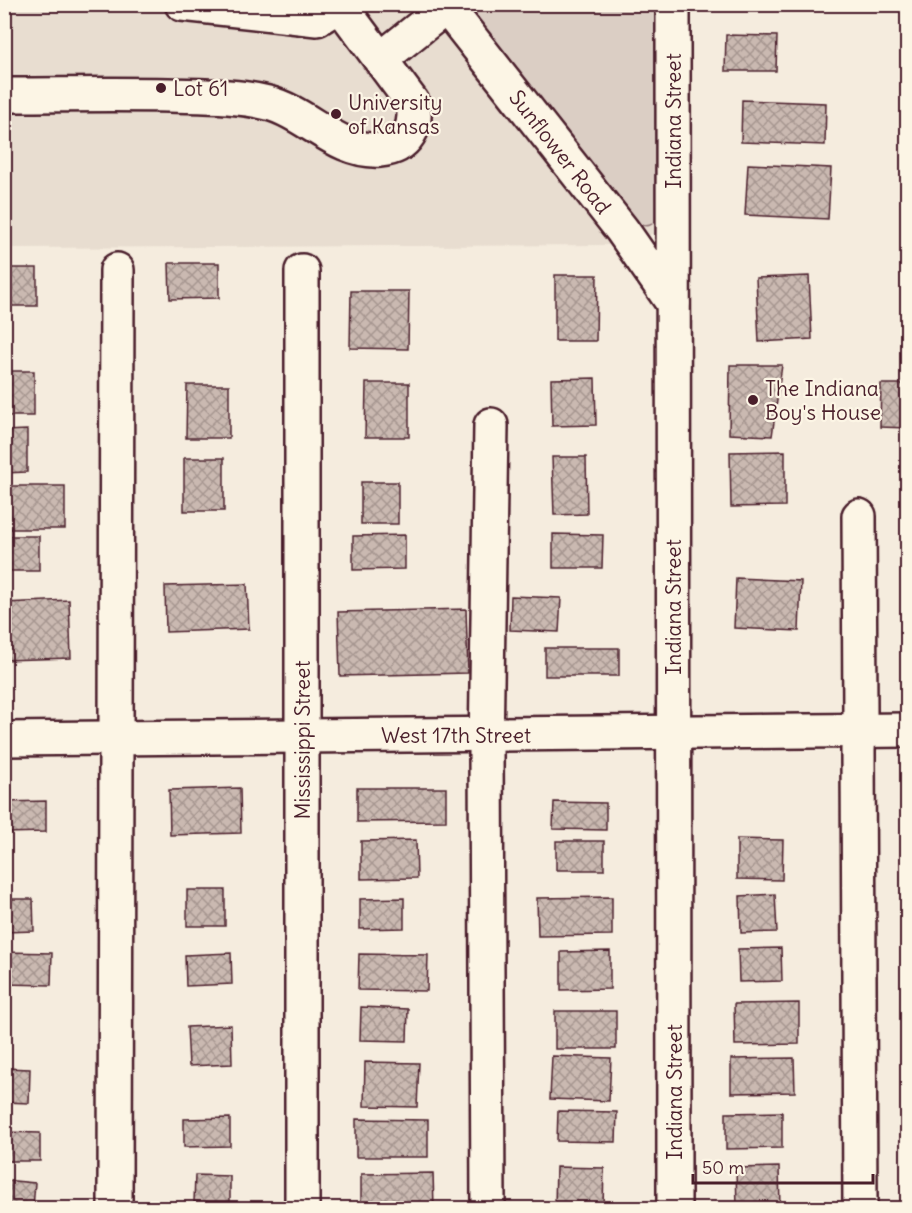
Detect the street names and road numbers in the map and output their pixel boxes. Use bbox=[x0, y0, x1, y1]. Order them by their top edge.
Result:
street label: Indiana Street bbox=[660, 53, 687, 189]
street label: Sunflower Road bbox=[503, 85, 617, 219]
street label: Indiana Street bbox=[660, 539, 687, 675]
street label: Mississippi Street bbox=[289, 661, 316, 819]
street label: West 17th Street bbox=[381, 722, 531, 749]
street label: Indiana Street bbox=[661, 1024, 688, 1160]

